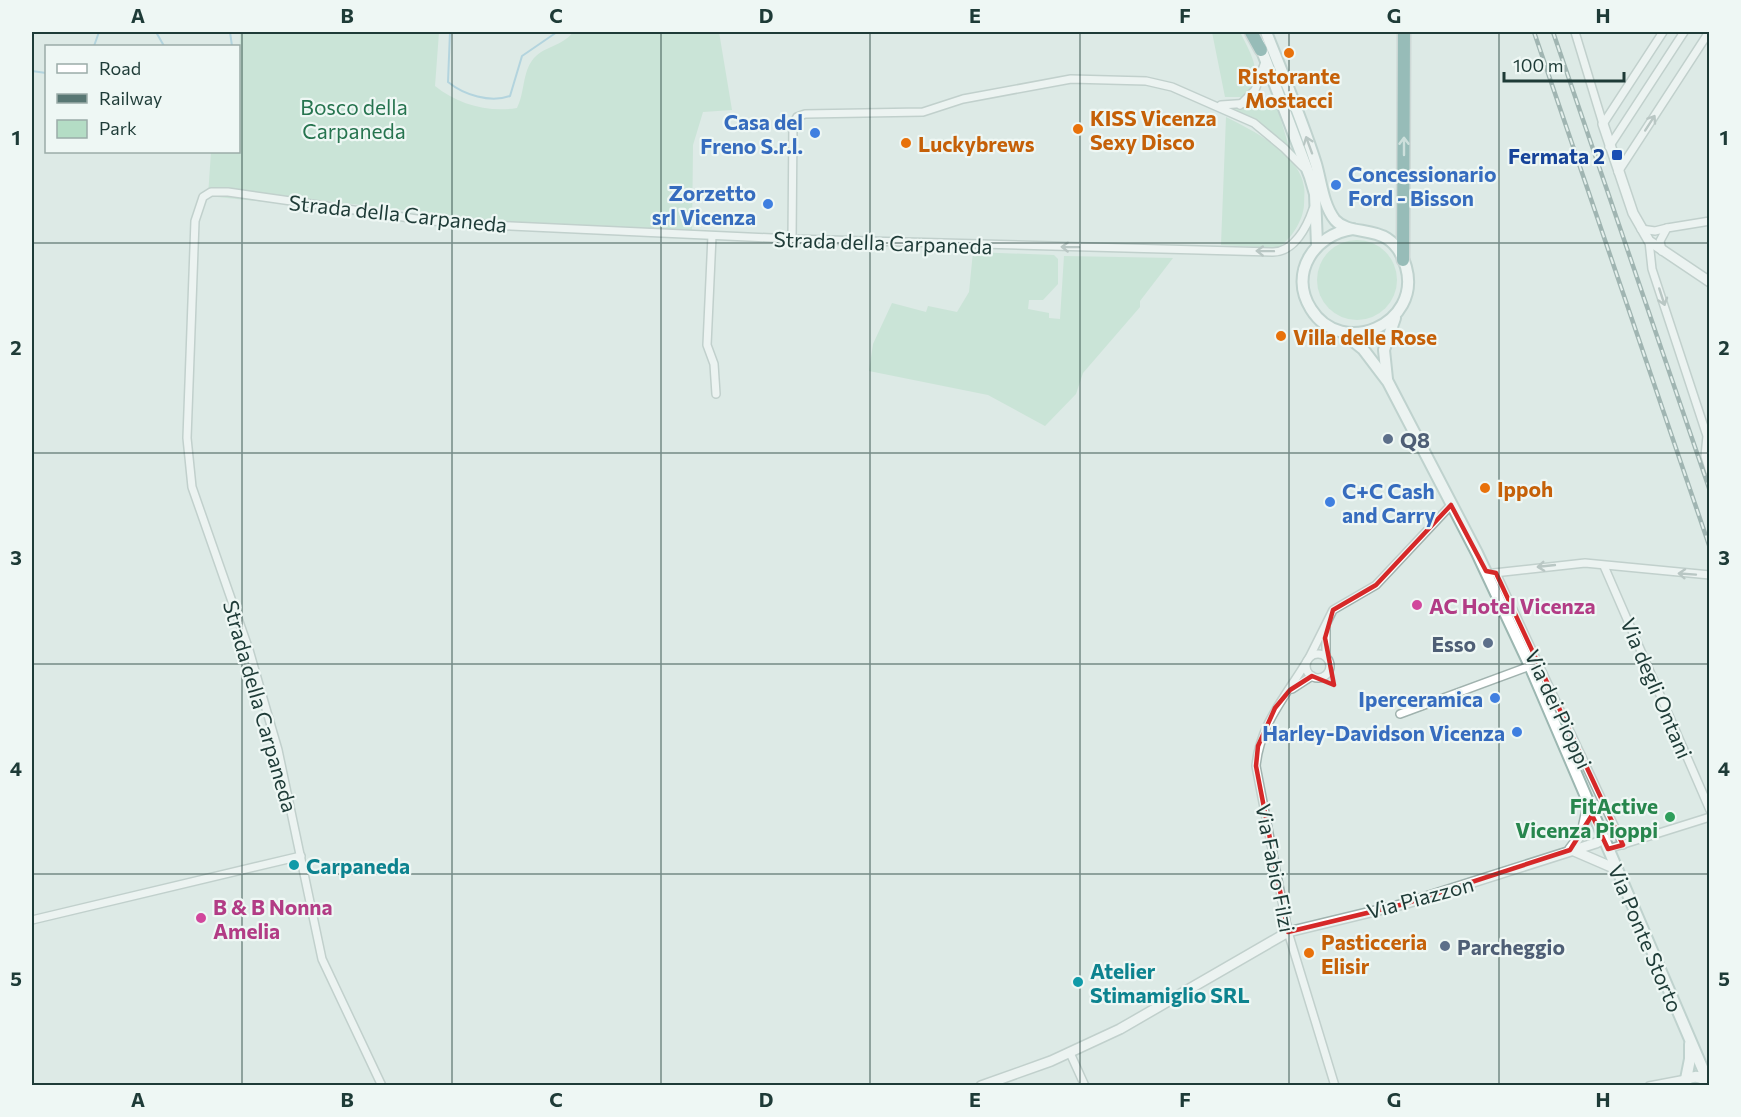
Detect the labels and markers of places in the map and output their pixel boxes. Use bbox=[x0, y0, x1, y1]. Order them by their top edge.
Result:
marker: Ristorante Mostacci bbox=[1282, 46, 1296, 60]
place label: Ristorante Mostacci bbox=[1238, 63, 1340, 112]
place label: KISS Vicenza Sexy Disco bbox=[1090, 105, 1217, 154]
place label: Casa del Freno S.r.l. bbox=[700, 109, 803, 158]
marker: KISS Vicenza Sexy Disco bbox=[1071, 122, 1085, 136]
marker: Casa del Freno S.r.l. bbox=[808, 126, 822, 140]
place label: Luckybrews bbox=[918, 131, 1035, 156]
marker: Luckybrews bbox=[899, 136, 913, 150]
place label: Fermata 2 bbox=[1508, 143, 1605, 168]
marker: Fermata 2 bbox=[1610, 148, 1624, 162]
place label: Concessionario Ford - Bisson bbox=[1348, 161, 1496, 210]
marker: Concessionario Ford - Bisson bbox=[1329, 178, 1343, 192]
place label: Zorzetto srl Vicenza bbox=[652, 180, 756, 229]
marker: Zorzetto srl Vicenza bbox=[761, 197, 775, 211]
place label: Villa delle Rose bbox=[1293, 324, 1437, 349]
marker: Villa delle Rose bbox=[1274, 329, 1288, 343]
place label: Q8 bbox=[1400, 427, 1430, 452]
marker: Q8 bbox=[1381, 432, 1395, 446]
place label: Ippoh bbox=[1497, 476, 1553, 501]
place label: C+C Cash and Carry bbox=[1342, 478, 1436, 527]
marker: Ippoh bbox=[1478, 481, 1492, 495]
marker: C+C Cash and Carry bbox=[1323, 495, 1337, 509]
place label: AC Hotel Vicenza bbox=[1429, 593, 1596, 618]
marker: AC Hotel Vicenza bbox=[1410, 598, 1424, 612]
place label: Esso bbox=[1432, 631, 1476, 656]
marker: Esso bbox=[1481, 636, 1495, 650]
place label: Iperceramica bbox=[1358, 686, 1483, 711]
marker: Iperceramica bbox=[1488, 691, 1502, 705]
place label: Harley-Davidson Vicenza bbox=[1262, 720, 1505, 745]
marker: Harley-Davidson Vicenza bbox=[1510, 725, 1524, 739]
place label: FitActive Vicenza Pioppi bbox=[1515, 793, 1658, 842]
marker: FitActive Vicenza Pioppi bbox=[1663, 810, 1677, 824]
place label: Carpaneda bbox=[306, 853, 410, 878]
marker: Carpaneda bbox=[287, 858, 301, 872]
place label: B & B Nonna Amelia bbox=[213, 894, 333, 943]
marker: B & B Nonna Amelia bbox=[194, 911, 208, 925]
place label: Pasticceria Elisir bbox=[1321, 929, 1427, 978]
place label: Parcheggio bbox=[1457, 934, 1565, 959]
marker: Parcheggio bbox=[1438, 939, 1452, 953]
marker: Pasticceria Elisir bbox=[1302, 946, 1316, 960]
place label: Atelier Stimamiglio SRL bbox=[1090, 958, 1250, 1007]
marker: Atelier Stimamiglio SRL bbox=[1071, 975, 1085, 989]

